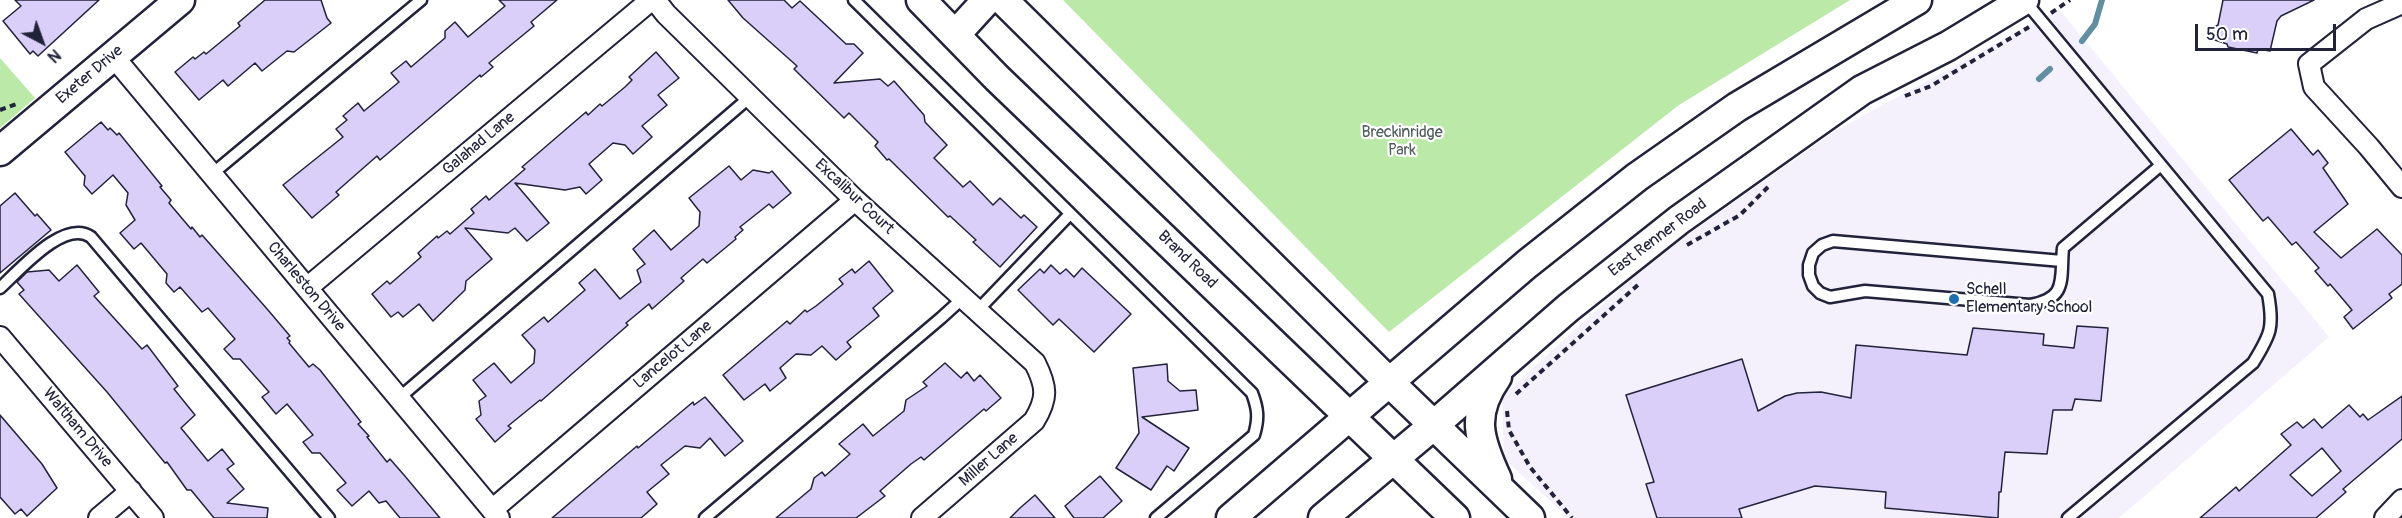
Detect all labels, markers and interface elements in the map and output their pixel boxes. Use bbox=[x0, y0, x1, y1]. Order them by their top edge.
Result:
north arrow bbox=[12, 12, 72, 72]
scale bar bbox=[2198, 12, 2339, 50]
text: 50 m bbox=[2206, 23, 2248, 46]
street label: Exeter Drive bbox=[53, 42, 127, 108]
text: N bbox=[43, 44, 64, 67]
street label: Galahad Lane bbox=[439, 108, 519, 180]
park label: Breckinridge Park bbox=[1361, 123, 1443, 161]
street label: Excalibur Court bbox=[810, 155, 898, 239]
street label: East Renner Road bbox=[1605, 195, 1711, 281]
street label: Brand Road bbox=[1153, 227, 1221, 293]
street label: Charleston Drive bbox=[263, 238, 349, 336]
place label: Schell Elementary School bbox=[1966, 280, 2092, 318]
marker: Schell Elementary School bbox=[1947, 292, 1961, 306]
street label: Lancelot Lane bbox=[630, 317, 716, 393]
street label: Waltham Drive bbox=[38, 384, 116, 472]
street label: Miller Lane bbox=[956, 429, 1022, 491]

